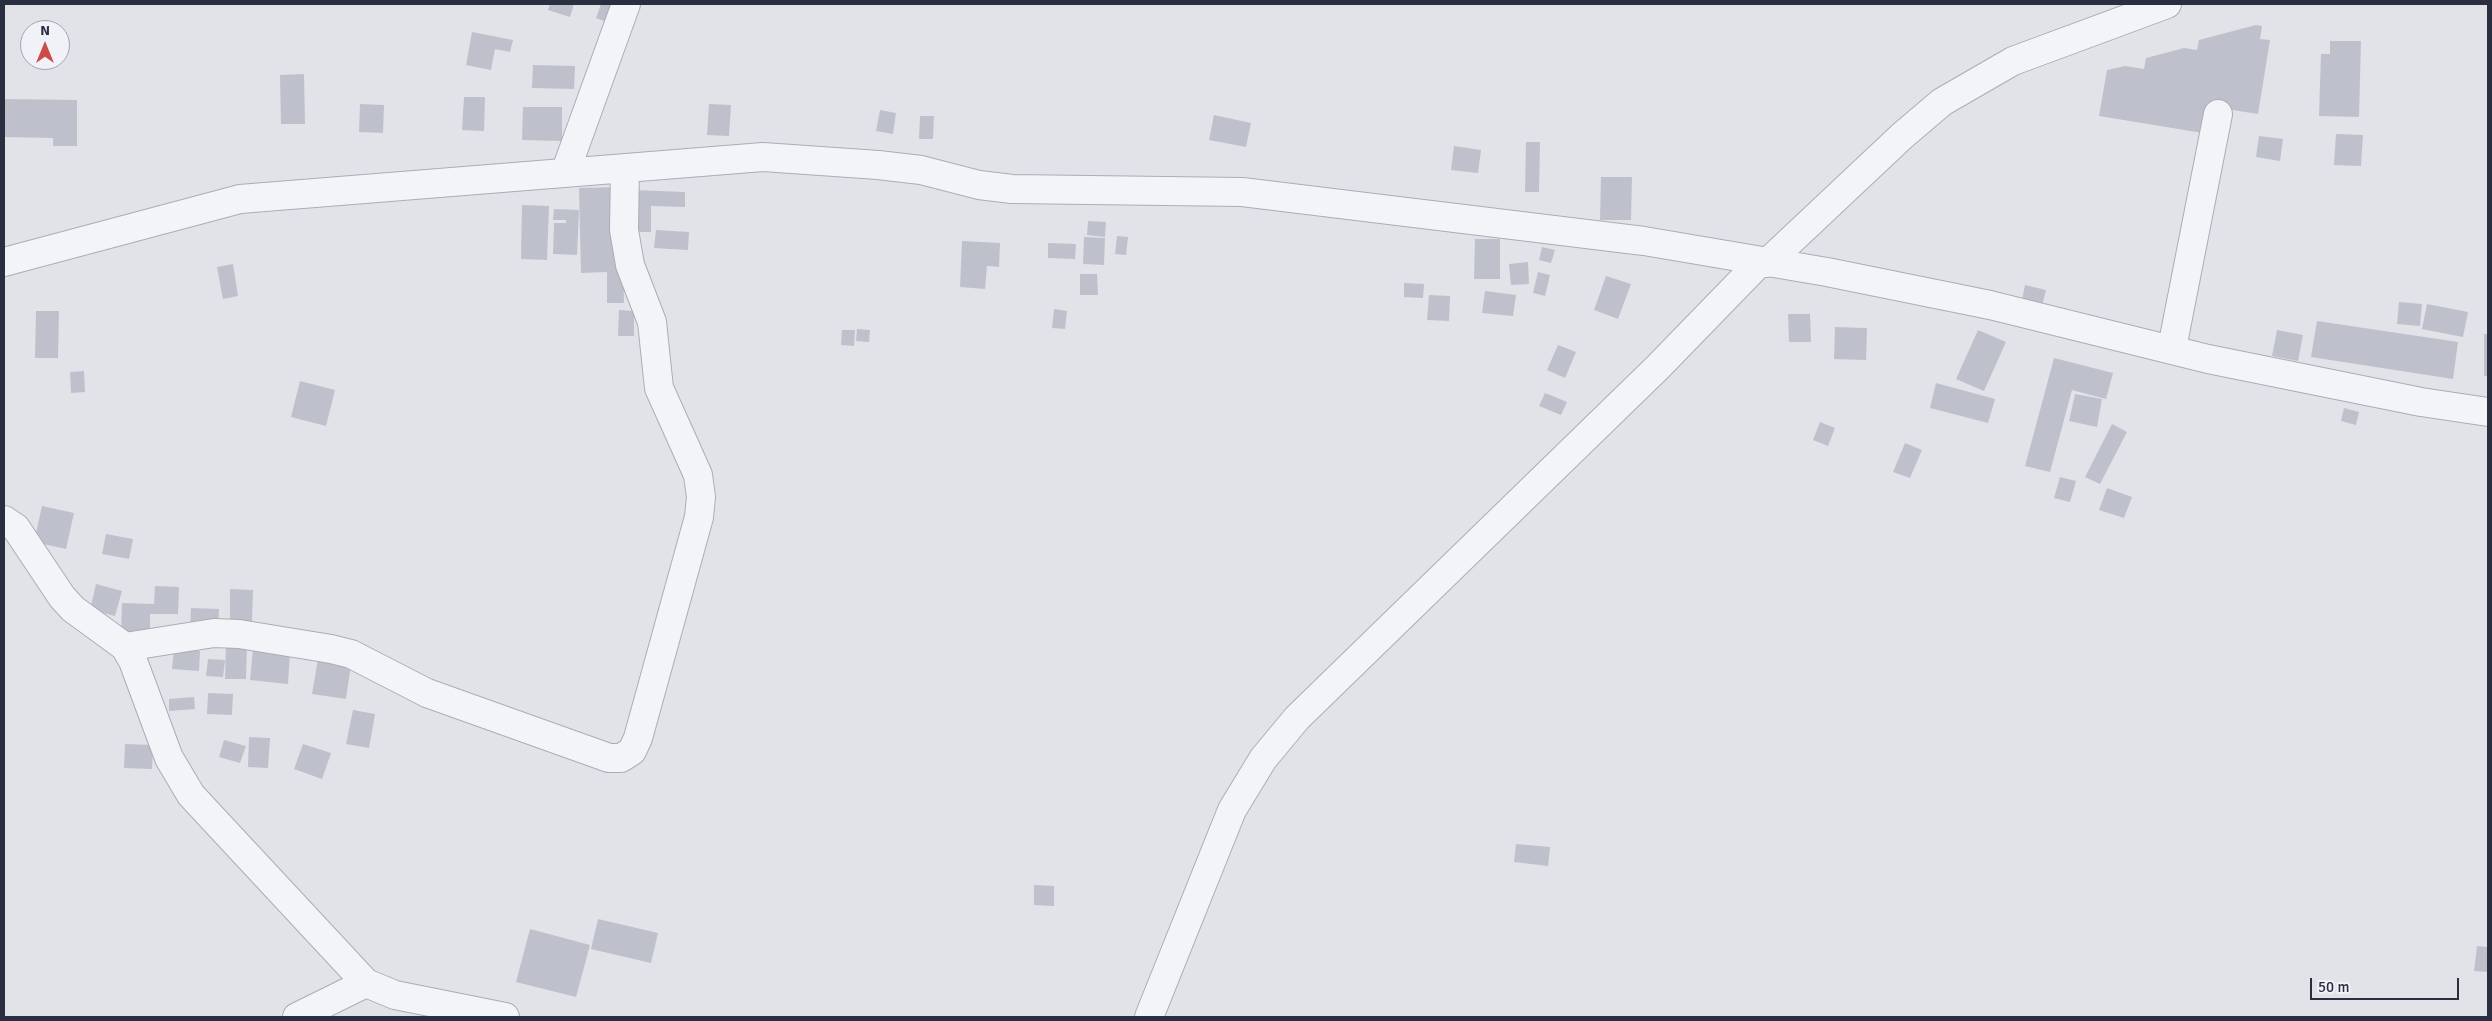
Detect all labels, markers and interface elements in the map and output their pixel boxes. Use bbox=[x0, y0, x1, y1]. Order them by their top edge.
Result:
north arrow bbox=[20, 20, 70, 70]
text: N bbox=[40, 22, 50, 39]
scale bar bbox=[2312, 968, 2461, 1000]
text: 50 m bbox=[2318, 978, 2349, 996]

